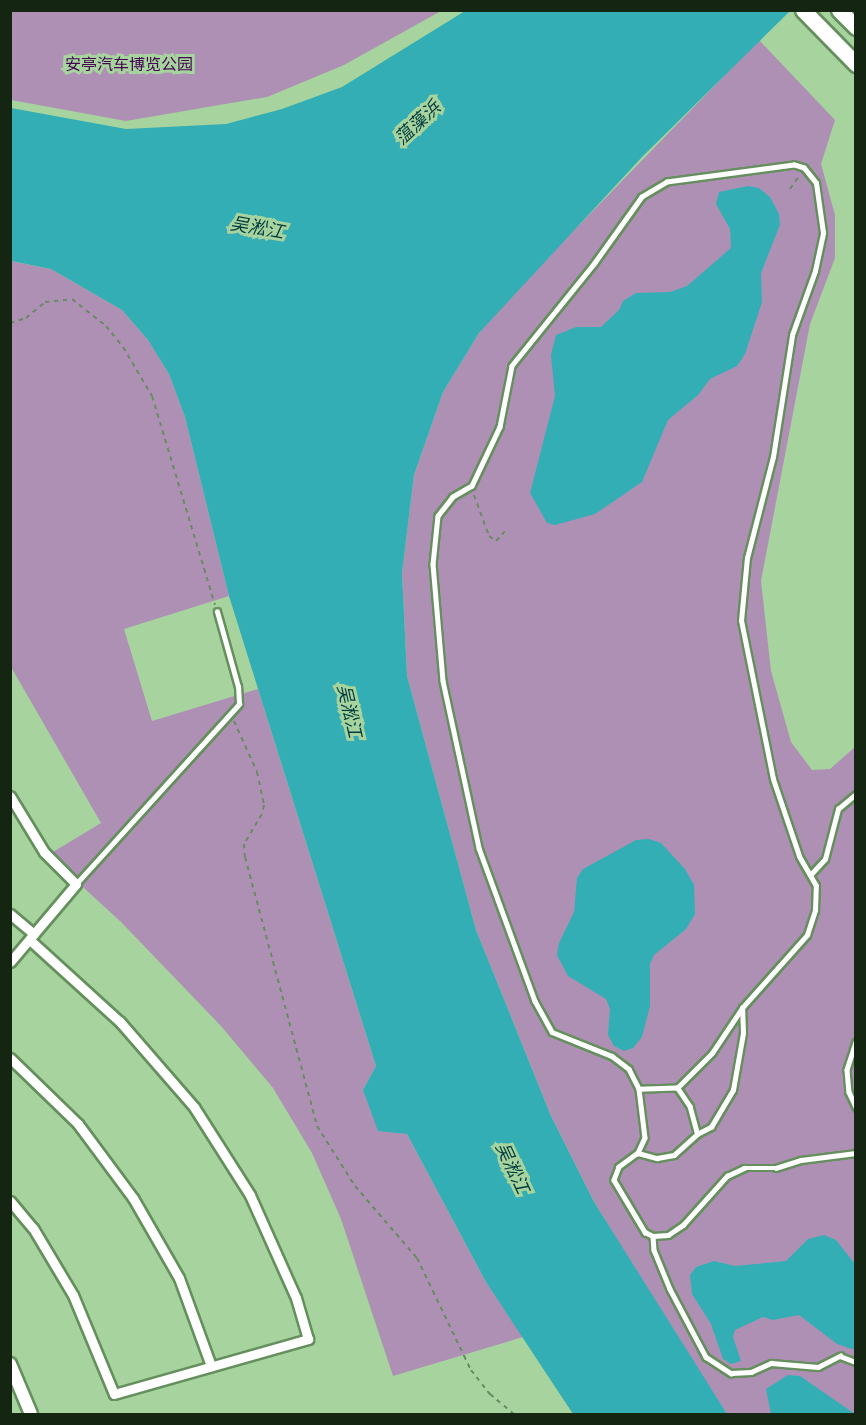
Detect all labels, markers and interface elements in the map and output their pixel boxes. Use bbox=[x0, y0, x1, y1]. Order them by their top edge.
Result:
park label: 安亭汽车博览公园 bbox=[65, 55, 193, 75]
water label: 蕰藻浜 bbox=[391, 97, 445, 149]
water label: 吴淞江 bbox=[229, 213, 285, 243]
water label: 吴淞江 bbox=[332, 682, 366, 740]
water label: 吴淞江 bbox=[491, 1139, 533, 1197]

